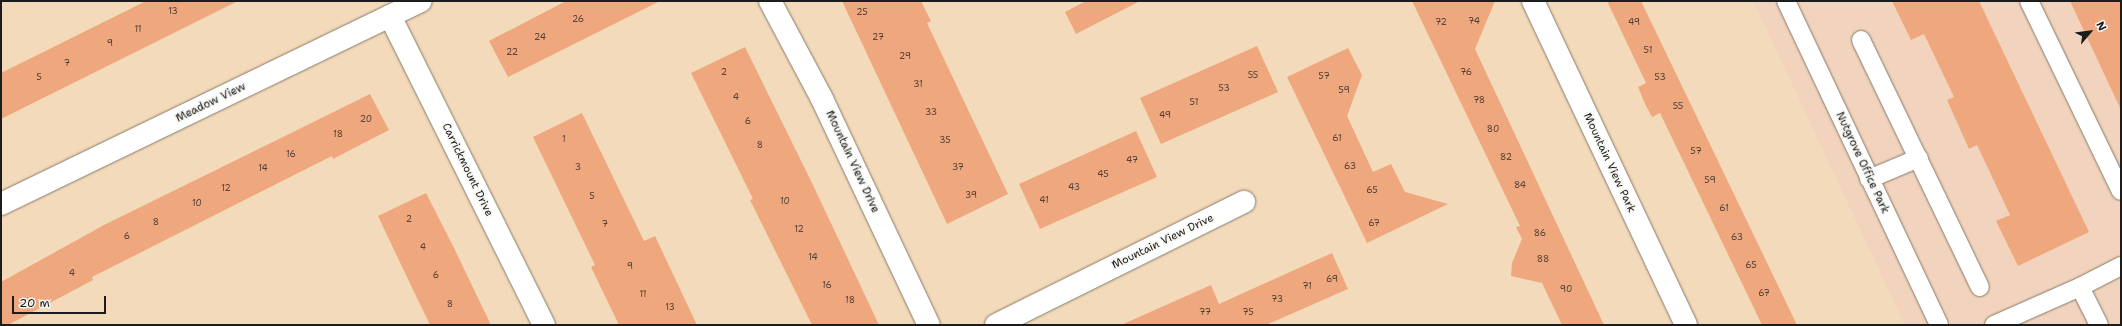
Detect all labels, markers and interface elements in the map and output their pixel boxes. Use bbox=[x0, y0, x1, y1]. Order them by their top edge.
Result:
house number: 13 bbox=[168, 6, 178, 16]
house number: 25 bbox=[856, 7, 868, 17]
north arrow bbox=[2070, 12, 2110, 52]
house number: 26 bbox=[572, 14, 584, 24]
house number: 74 bbox=[1468, 16, 1480, 26]
house number: 72 bbox=[1435, 17, 1447, 27]
house number: 49 bbox=[1628, 17, 1640, 27]
text: N bbox=[2092, 19, 2110, 34]
house number: 11 bbox=[134, 24, 142, 34]
house number: 24 bbox=[534, 32, 546, 42]
house number: 27 bbox=[872, 32, 884, 42]
house number: 9 bbox=[107, 38, 113, 48]
house number: 51 bbox=[1644, 45, 1652, 55]
house number: 22 bbox=[506, 47, 518, 57]
house number: 29 bbox=[899, 51, 911, 61]
house number: 7 bbox=[64, 58, 70, 68]
house number: 2 bbox=[721, 67, 727, 77]
house number: 76 bbox=[1460, 67, 1472, 77]
house number: 55 bbox=[1248, 70, 1258, 80]
house number: 57 bbox=[1318, 71, 1330, 81]
house number: 5 bbox=[36, 72, 42, 82]
house number: 53 bbox=[1654, 72, 1666, 82]
house number: 31 bbox=[913, 79, 923, 89]
street label: Meadow View bbox=[174, 80, 248, 126]
house number: 53 bbox=[1218, 83, 1230, 93]
house number: 59 bbox=[1338, 85, 1350, 95]
house number: 4 bbox=[733, 92, 739, 102]
house number: 78 bbox=[1473, 95, 1485, 105]
house number: 51 bbox=[1190, 97, 1198, 107]
house number: 55 bbox=[1673, 101, 1683, 111]
house number: 33 bbox=[925, 107, 937, 117]
street label: Mountain View Drive bbox=[822, 109, 882, 215]
house number: 49 bbox=[1159, 110, 1171, 120]
street label: Nutgrove Office Park bbox=[1833, 110, 1891, 216]
street label: Mountain View Park bbox=[1580, 111, 1638, 215]
house number: 20 bbox=[360, 114, 372, 124]
house number: 6 bbox=[745, 116, 751, 126]
street label: Carrickmount Drive bbox=[439, 121, 495, 219]
house number: 80 bbox=[1487, 124, 1499, 134]
house number: 18 bbox=[333, 129, 343, 139]
house number: 61 bbox=[1332, 133, 1342, 143]
house number: 1 bbox=[562, 134, 566, 144]
house number: 35 bbox=[939, 135, 951, 145]
house number: 8 bbox=[757, 140, 763, 150]
house number: 57 bbox=[1690, 146, 1702, 156]
house number: 16 bbox=[286, 149, 296, 159]
house number: 82 bbox=[1500, 152, 1512, 162]
house number: 47 bbox=[1126, 155, 1138, 165]
house number: 63 bbox=[1344, 161, 1356, 171]
house number: 3 bbox=[575, 162, 581, 172]
house number: 37 bbox=[952, 162, 964, 172]
house number: 14 bbox=[258, 163, 268, 173]
house number: 45 bbox=[1097, 169, 1109, 179]
house number: 59 bbox=[1704, 175, 1716, 185]
house number: 84 bbox=[1514, 180, 1526, 190]
house number: 43 bbox=[1068, 182, 1080, 192]
house number: 12 bbox=[221, 183, 231, 193]
house number: 65 bbox=[1366, 185, 1378, 195]
house number: 39 bbox=[965, 190, 977, 200]
house number: 5 bbox=[589, 191, 595, 201]
house number: 41 bbox=[1039, 195, 1049, 205]
house number: 10 bbox=[780, 196, 790, 206]
house number: 10 bbox=[192, 198, 202, 208]
house number: 61 bbox=[1719, 203, 1729, 213]
street label: Mountain View Drive bbox=[1110, 212, 1216, 272]
house number: 2 bbox=[406, 214, 412, 224]
house number: 8 bbox=[153, 217, 159, 227]
house number: 67 bbox=[1368, 218, 1380, 228]
house number: 7 bbox=[602, 219, 608, 229]
house number: 12 bbox=[794, 224, 804, 234]
house number: 86 bbox=[1534, 228, 1546, 238]
house number: 6 bbox=[124, 231, 130, 241]
house number: 63 bbox=[1731, 232, 1743, 242]
house number: 4 bbox=[420, 242, 426, 252]
house number: 14 bbox=[808, 252, 818, 262]
house number: 88 bbox=[1537, 254, 1549, 264]
house number: 65 bbox=[1745, 260, 1757, 270]
house number: 9 bbox=[627, 261, 633, 271]
house number: 4 bbox=[69, 268, 75, 278]
house number: 6 bbox=[433, 270, 439, 280]
house number: 69 bbox=[1326, 274, 1338, 284]
house number: 16 bbox=[822, 280, 832, 290]
house number: 71 bbox=[1302, 281, 1312, 291]
house number: 90 bbox=[1560, 284, 1572, 294]
scale bar bbox=[14, 288, 108, 314]
house number: 67 bbox=[1758, 288, 1770, 298]
house number: 11 bbox=[639, 289, 647, 299]
house number: 73 bbox=[1271, 294, 1283, 304]
text: 20 m bbox=[19, 295, 50, 311]
house number: 18 bbox=[845, 295, 855, 305]
house number: 8 bbox=[447, 299, 453, 309]
house number: 13 bbox=[665, 302, 675, 312]
house number: 77 bbox=[1199, 307, 1211, 317]
house number: 75 bbox=[1242, 307, 1254, 317]

